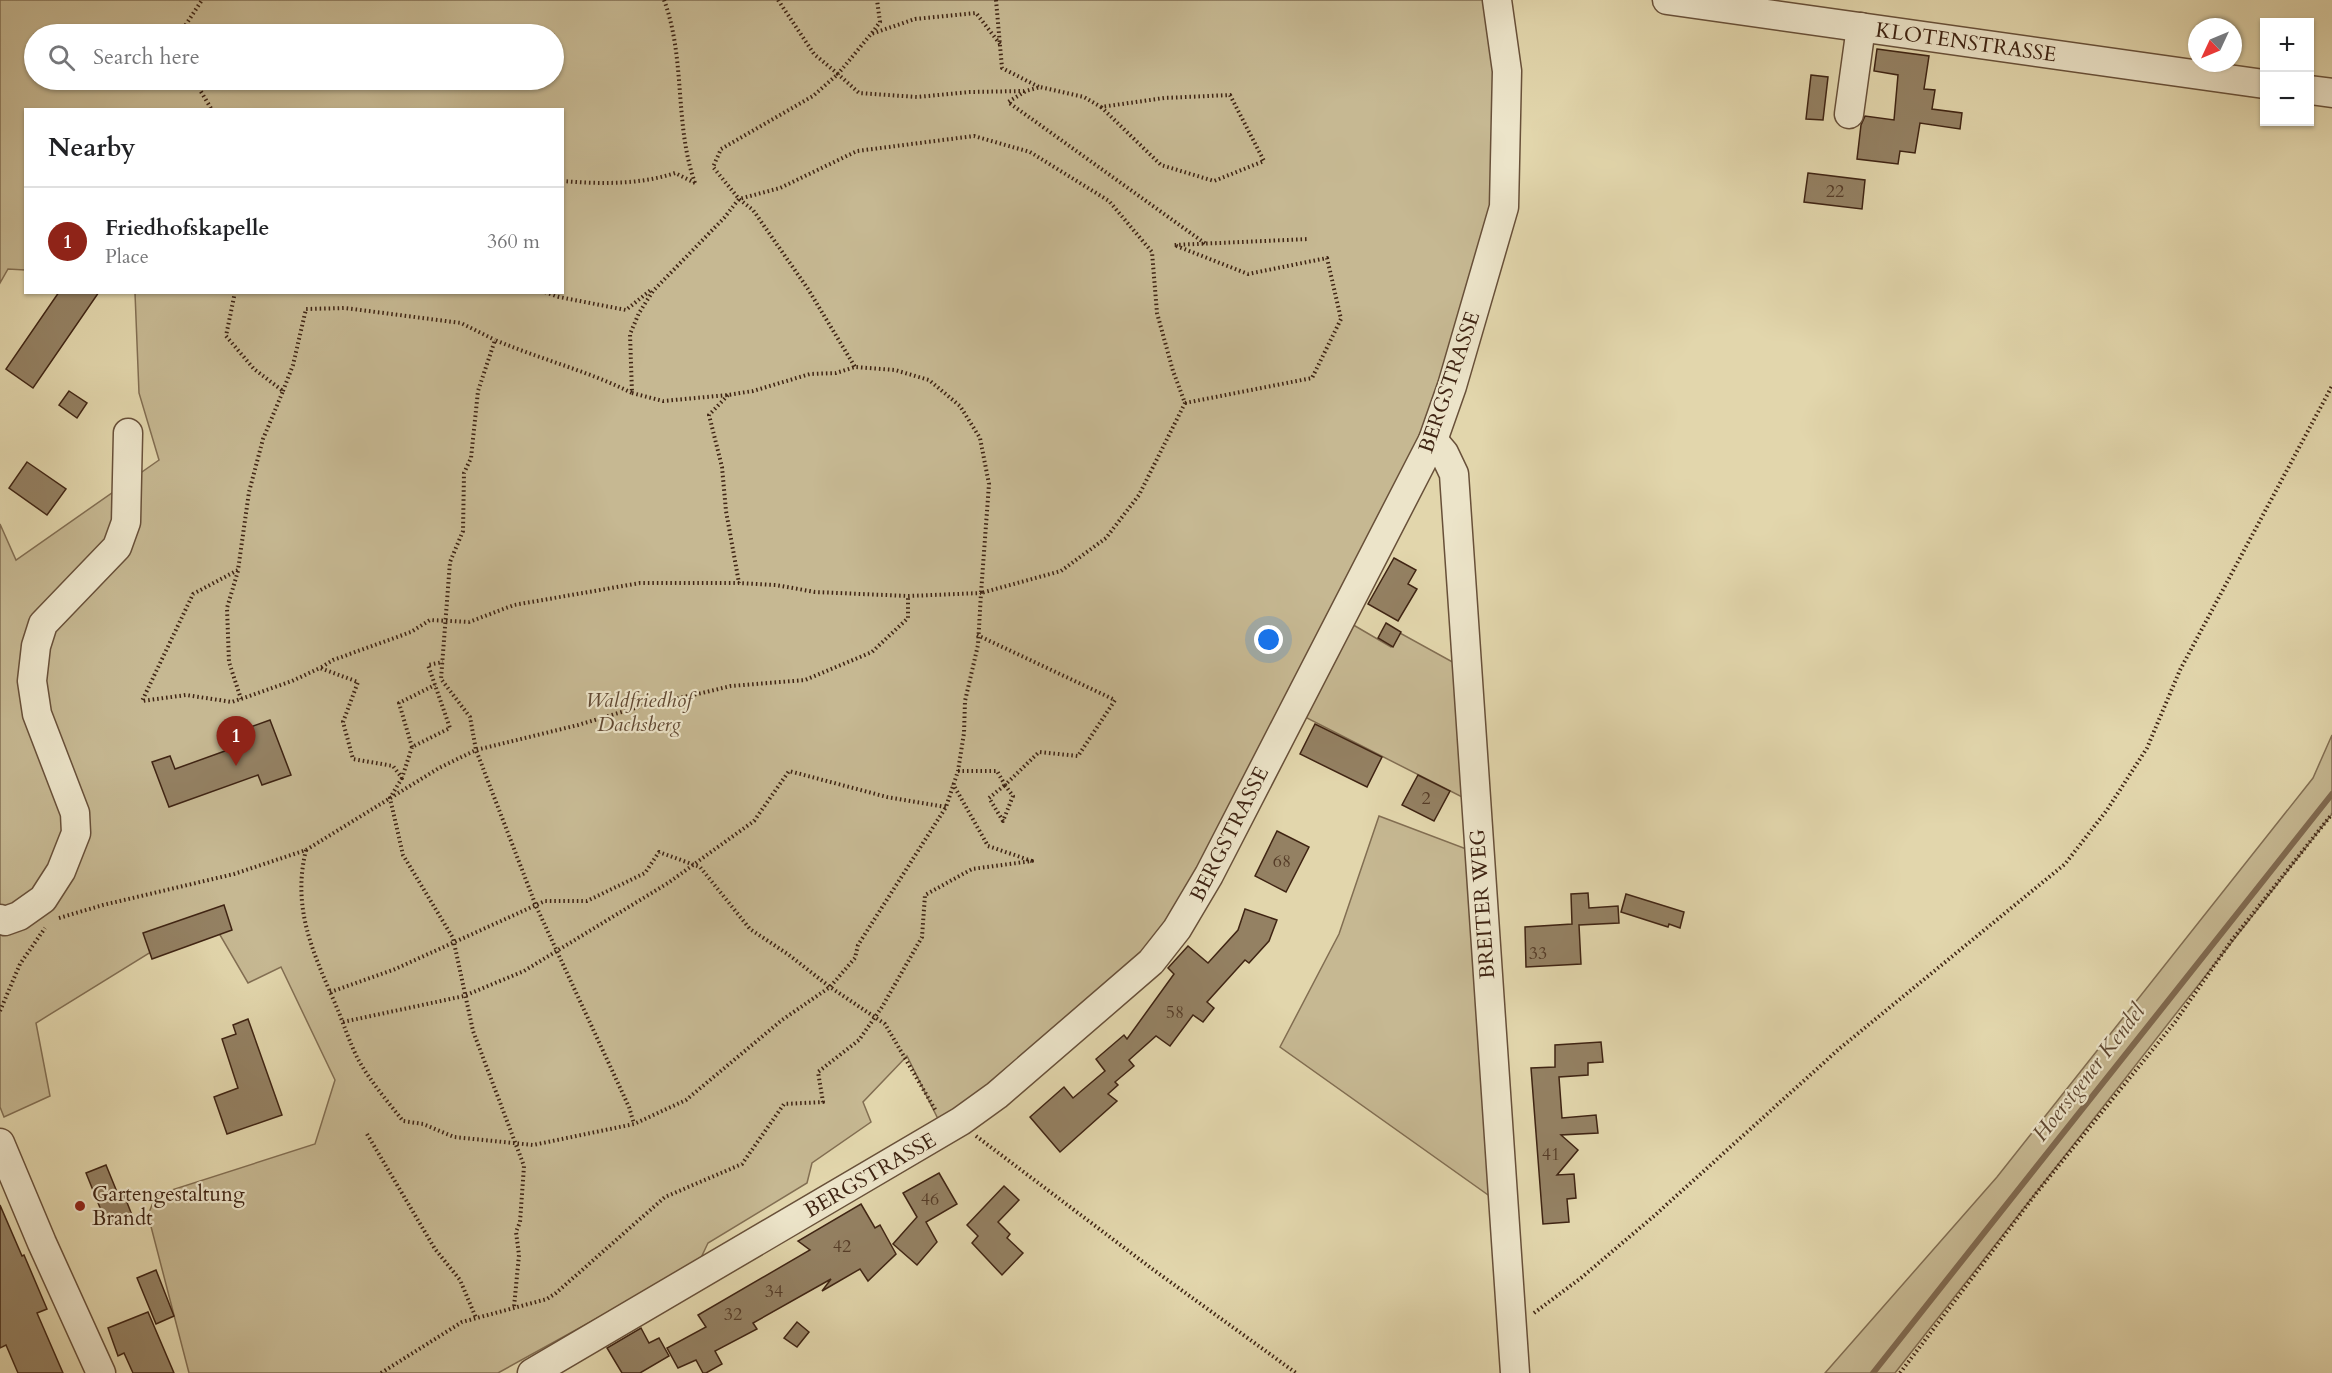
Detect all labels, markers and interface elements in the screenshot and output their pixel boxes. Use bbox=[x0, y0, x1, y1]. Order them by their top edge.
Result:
street label: KLOTENSTRASSE bbox=[1874, 15, 2058, 70]
north arrow bbox=[2188, 18, 2242, 72]
map controls bbox=[2260, 18, 2314, 126]
button: + bbox=[2260, 18, 2314, 72]
search box bbox=[24, 24, 564, 90]
icon: search bbox=[45, 41, 78, 74]
text: Search here bbox=[93, 42, 200, 72]
button: − bbox=[2260, 72, 2314, 126]
text: Nearby bbox=[48, 130, 136, 165]
house number: 22 bbox=[1826, 179, 1844, 204]
text: Friedhofskapelle bbox=[105, 213, 269, 243]
text: 1 bbox=[62, 228, 73, 255]
text: 360 m bbox=[487, 228, 540, 255]
text: Place bbox=[105, 243, 149, 270]
street label: BERGSTRASSE bbox=[1412, 308, 1487, 457]
your location bbox=[1254, 625, 1283, 654]
park label: Waldfriedhof Dachsberg bbox=[585, 686, 697, 739]
pin: 1 bbox=[216, 716, 256, 766]
street label: BERGSTRASSE bbox=[1183, 762, 1276, 907]
house number: 2 bbox=[1421, 786, 1431, 811]
street label: BREITER WEG bbox=[1463, 828, 1502, 980]
house number: 68 bbox=[1273, 849, 1291, 874]
house number: 33 bbox=[1529, 941, 1547, 966]
water label: Hoerstgener Kendel bbox=[2026, 997, 2153, 1148]
house number: 58 bbox=[1166, 1000, 1184, 1025]
street label: BERGSTRASSE bbox=[799, 1126, 942, 1225]
house number: 41 bbox=[1542, 1142, 1560, 1167]
place label: Gartengestaltung Brandt bbox=[92, 1180, 245, 1233]
house number: 46 bbox=[921, 1187, 939, 1212]
marker: Gartengestaltung Brandt bbox=[73, 1199, 87, 1213]
house number: 42 bbox=[833, 1234, 851, 1259]
house number: 34 bbox=[765, 1279, 783, 1304]
house number: 32 bbox=[724, 1302, 742, 1327]

